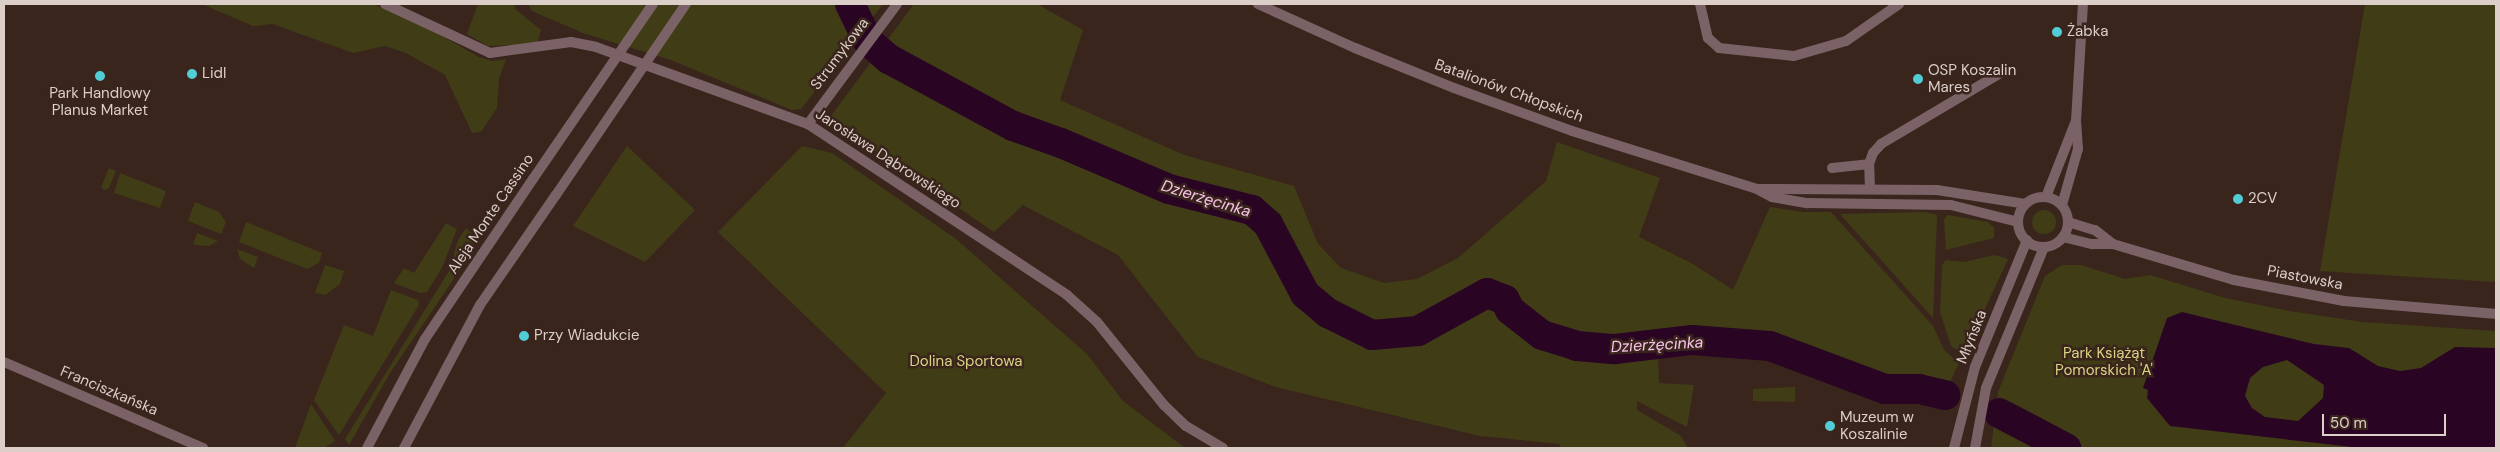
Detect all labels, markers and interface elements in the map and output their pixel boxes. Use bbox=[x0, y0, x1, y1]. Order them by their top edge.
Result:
street label: Strumykowa bbox=[807, 15, 873, 93]
place label: Żabka bbox=[2067, 23, 2108, 41]
marker: Żabka bbox=[2051, 26, 2063, 38]
street label: Batalionów Chłopskich bbox=[1432, 56, 1586, 126]
place label: OSP Koszalin Mares bbox=[1928, 61, 2016, 96]
place label: Lidl bbox=[202, 65, 226, 83]
marker: Lidl bbox=[186, 68, 198, 80]
marker: Park Handlowy Planus Market bbox=[94, 70, 106, 82]
marker: OSP Koszalin Mares bbox=[1912, 73, 1924, 85]
place label: Park Handlowy Planus Market bbox=[49, 84, 151, 119]
street label: Jarosława Dąbrowskiego bbox=[812, 105, 964, 213]
street label: Aleja Monte Cassino bbox=[444, 151, 538, 277]
water label: Dzierżęcinka bbox=[1159, 176, 1253, 222]
place label: 2CV bbox=[2248, 190, 2277, 208]
marker: 2CV bbox=[2232, 193, 2244, 205]
street label: Piastowska bbox=[2266, 262, 2344, 294]
street label: Młyńska bbox=[1953, 307, 1991, 367]
place label: Przy Wiadukcie bbox=[534, 327, 639, 345]
marker: Przy Wiadukcie bbox=[518, 330, 530, 342]
water label: Dzierżęcinka bbox=[1610, 333, 1704, 357]
park label: Park Książąt Pomorskich 'A' bbox=[2055, 344, 2153, 379]
park label: Dolina Sportowa bbox=[909, 353, 1023, 371]
street label: Franciszkańska bbox=[57, 362, 161, 420]
scale bar bbox=[2325, 404, 2449, 436]
place label: Muzeum w Koszalinie bbox=[1840, 408, 1914, 443]
text: 50 m bbox=[2330, 413, 2367, 433]
marker: Muzeum w Koszalinie bbox=[1824, 420, 1836, 432]

